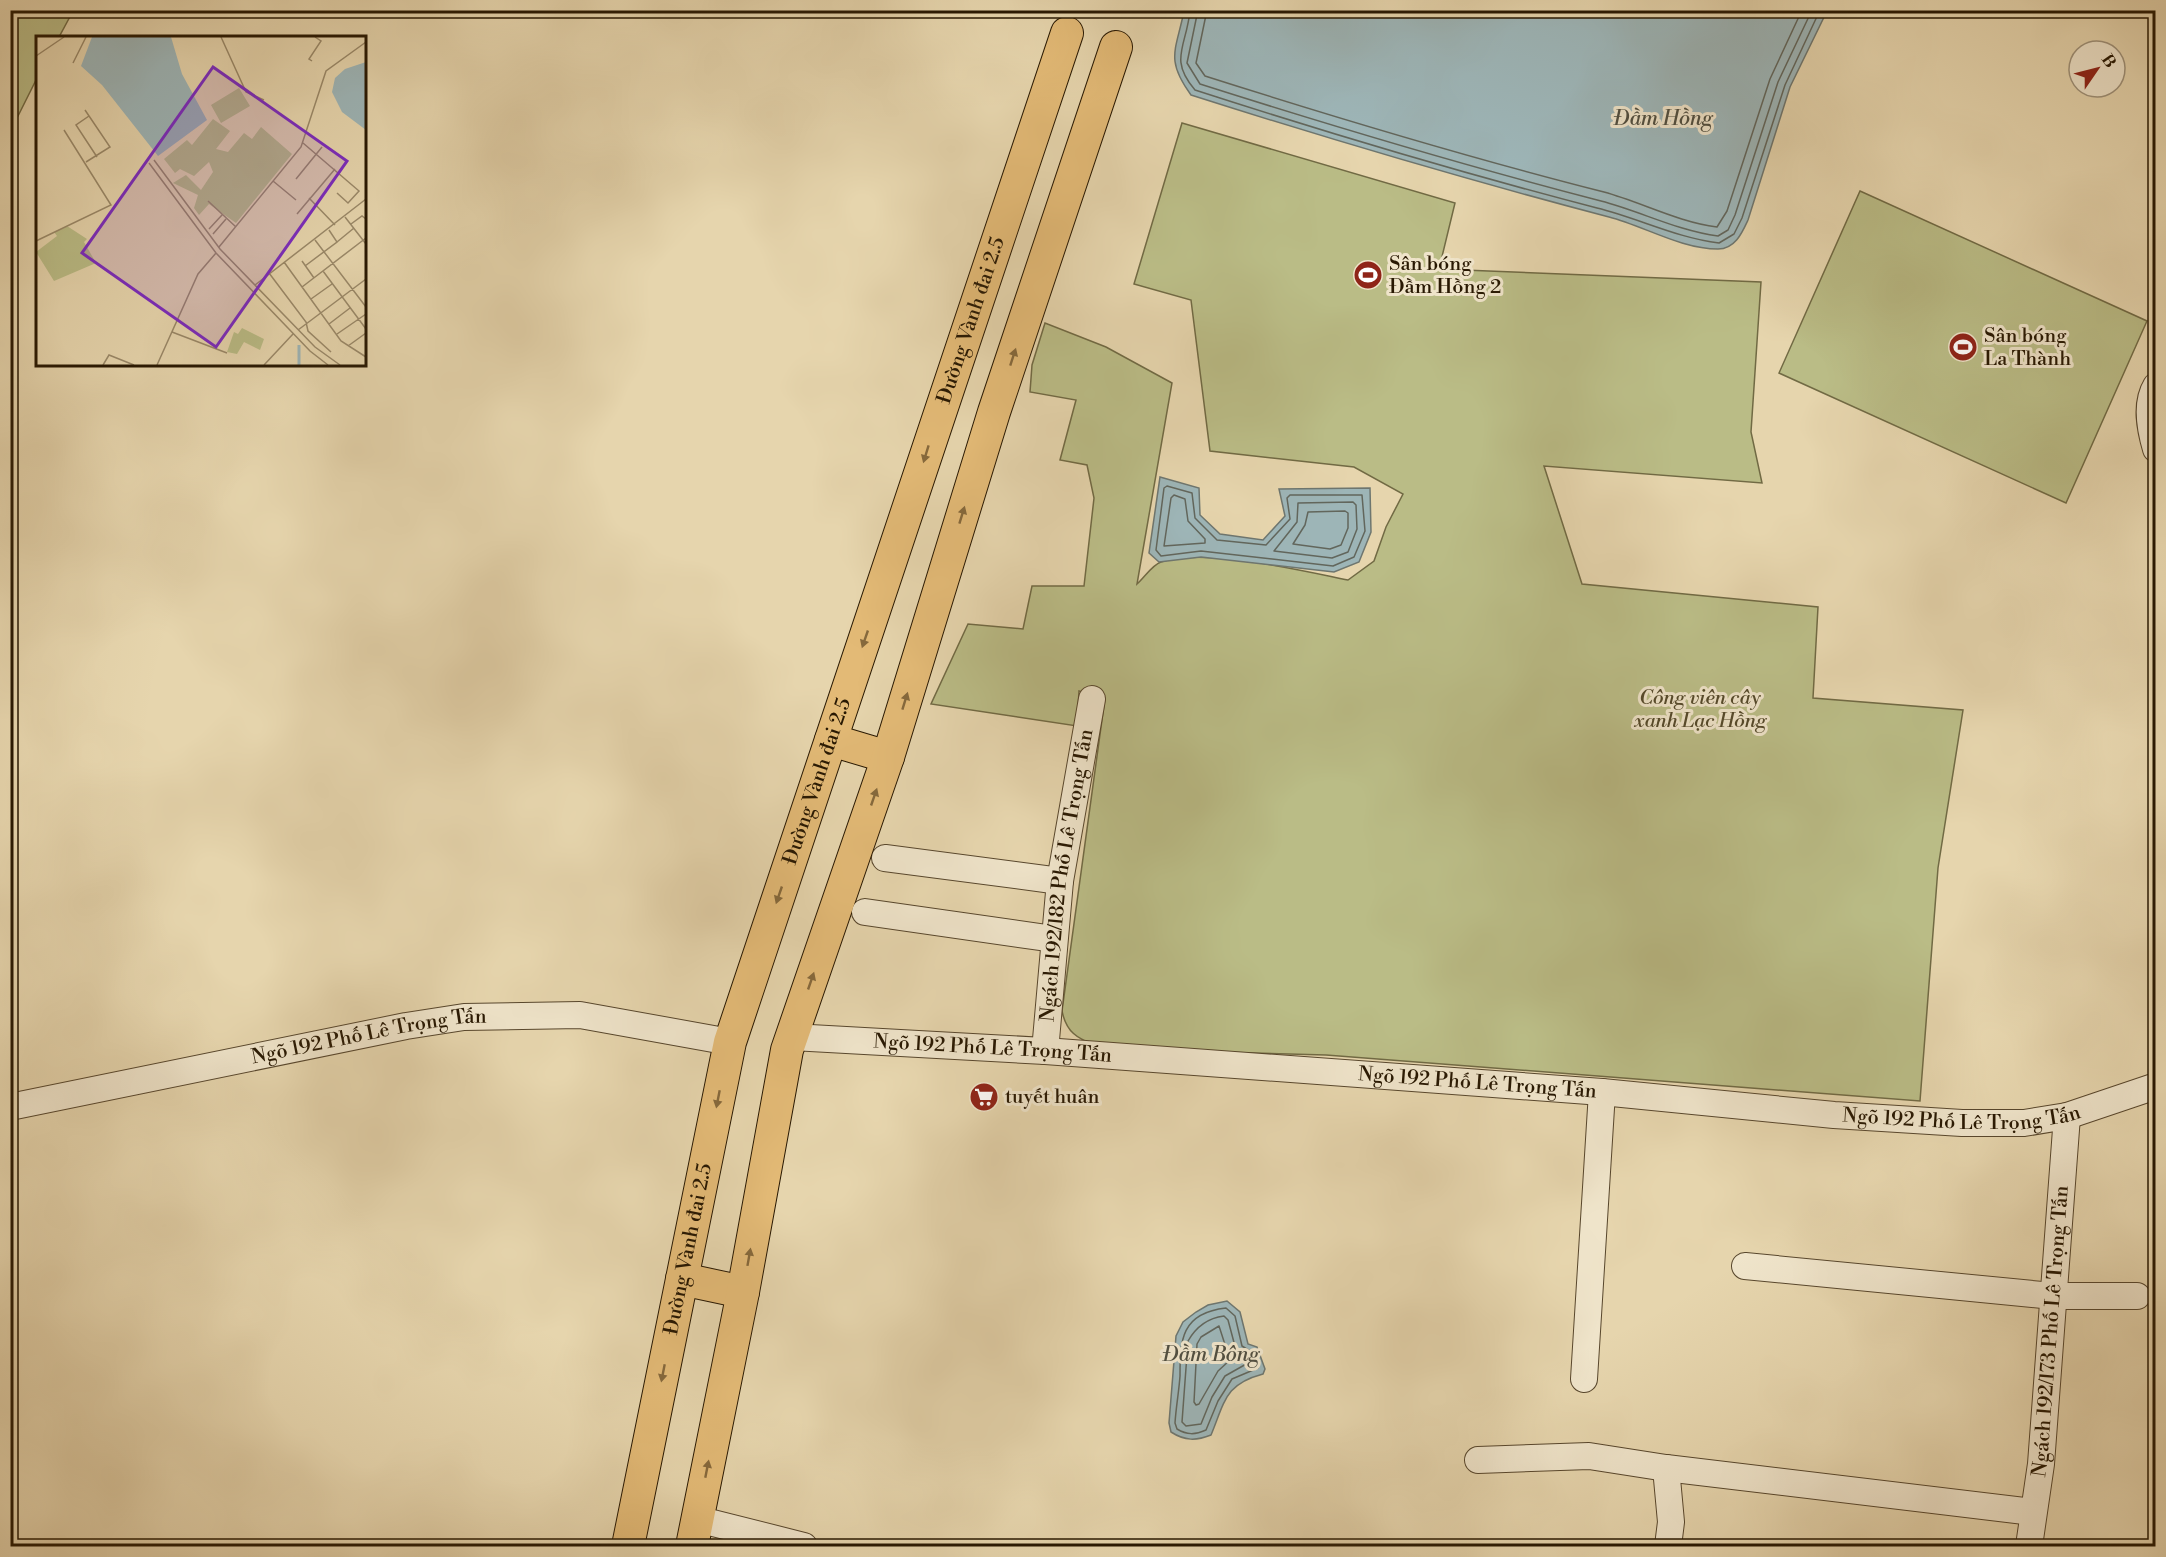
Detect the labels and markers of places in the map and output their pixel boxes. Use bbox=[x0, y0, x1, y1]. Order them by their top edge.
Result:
place label: Sân bóng Đầm Hồng 2 bbox=[1389, 252, 1501, 300]
sports icon: Sân bóng Đầm Hồng 2 bbox=[1352, 259, 1384, 291]
place label: Sân bóng La Thành bbox=[1984, 324, 2071, 372]
sports icon: Sân bóng La Thành bbox=[1947, 331, 1979, 363]
supermarket icon: tuyết huân bbox=[968, 1081, 1000, 1113]
place label: tuyết huân bbox=[1005, 1085, 1100, 1110]

